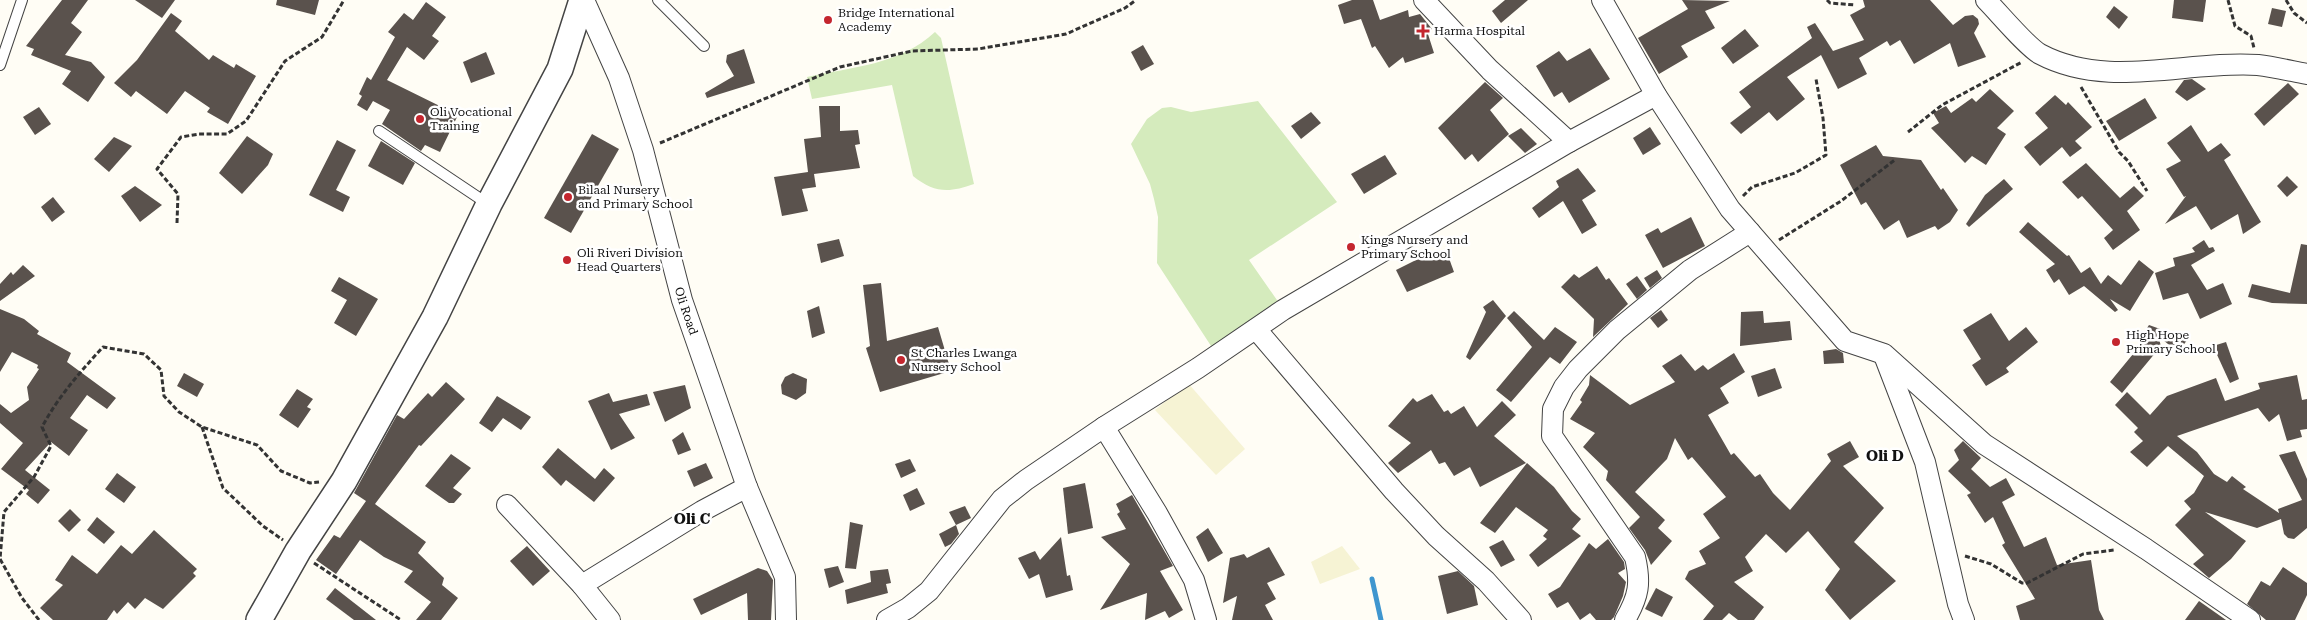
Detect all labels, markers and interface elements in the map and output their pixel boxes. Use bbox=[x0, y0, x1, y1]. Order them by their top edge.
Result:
place label: Bridge International Academy bbox=[838, 6, 955, 34]
marker: Bridge International Academy bbox=[822, 14, 834, 26]
marker: Harma Hospital bbox=[1416, 24, 1430, 38]
place label: Harma Hospital bbox=[1434, 24, 1525, 38]
place label: Oli Vocational Training bbox=[430, 105, 512, 133]
marker: Oli Vocational Training bbox=[414, 113, 426, 125]
place label: Bilaal Nursery and Primary School bbox=[578, 183, 693, 211]
marker: Bilaal Nursery and Primary School bbox=[562, 191, 574, 203]
place label: Kings Nursery and Primary School bbox=[1361, 233, 1468, 261]
marker: Kings Nursery and Primary School bbox=[1345, 241, 1357, 253]
place label: Oli Riveri Division Head Quarters bbox=[577, 246, 683, 274]
marker: Oli Riveri Division Head Quarters bbox=[561, 254, 573, 266]
street label: Oli Road bbox=[672, 285, 701, 337]
place label: High Hope Primary School bbox=[2126, 328, 2216, 356]
marker: High Hope Primary School bbox=[2110, 336, 2122, 348]
place label: St Charles Lwanga Nursery School bbox=[911, 346, 1018, 374]
marker: St Charles Lwanga Nursery School bbox=[895, 354, 907, 366]
district label: Oli D bbox=[1866, 447, 1904, 465]
district label: Oli C bbox=[674, 510, 711, 528]

